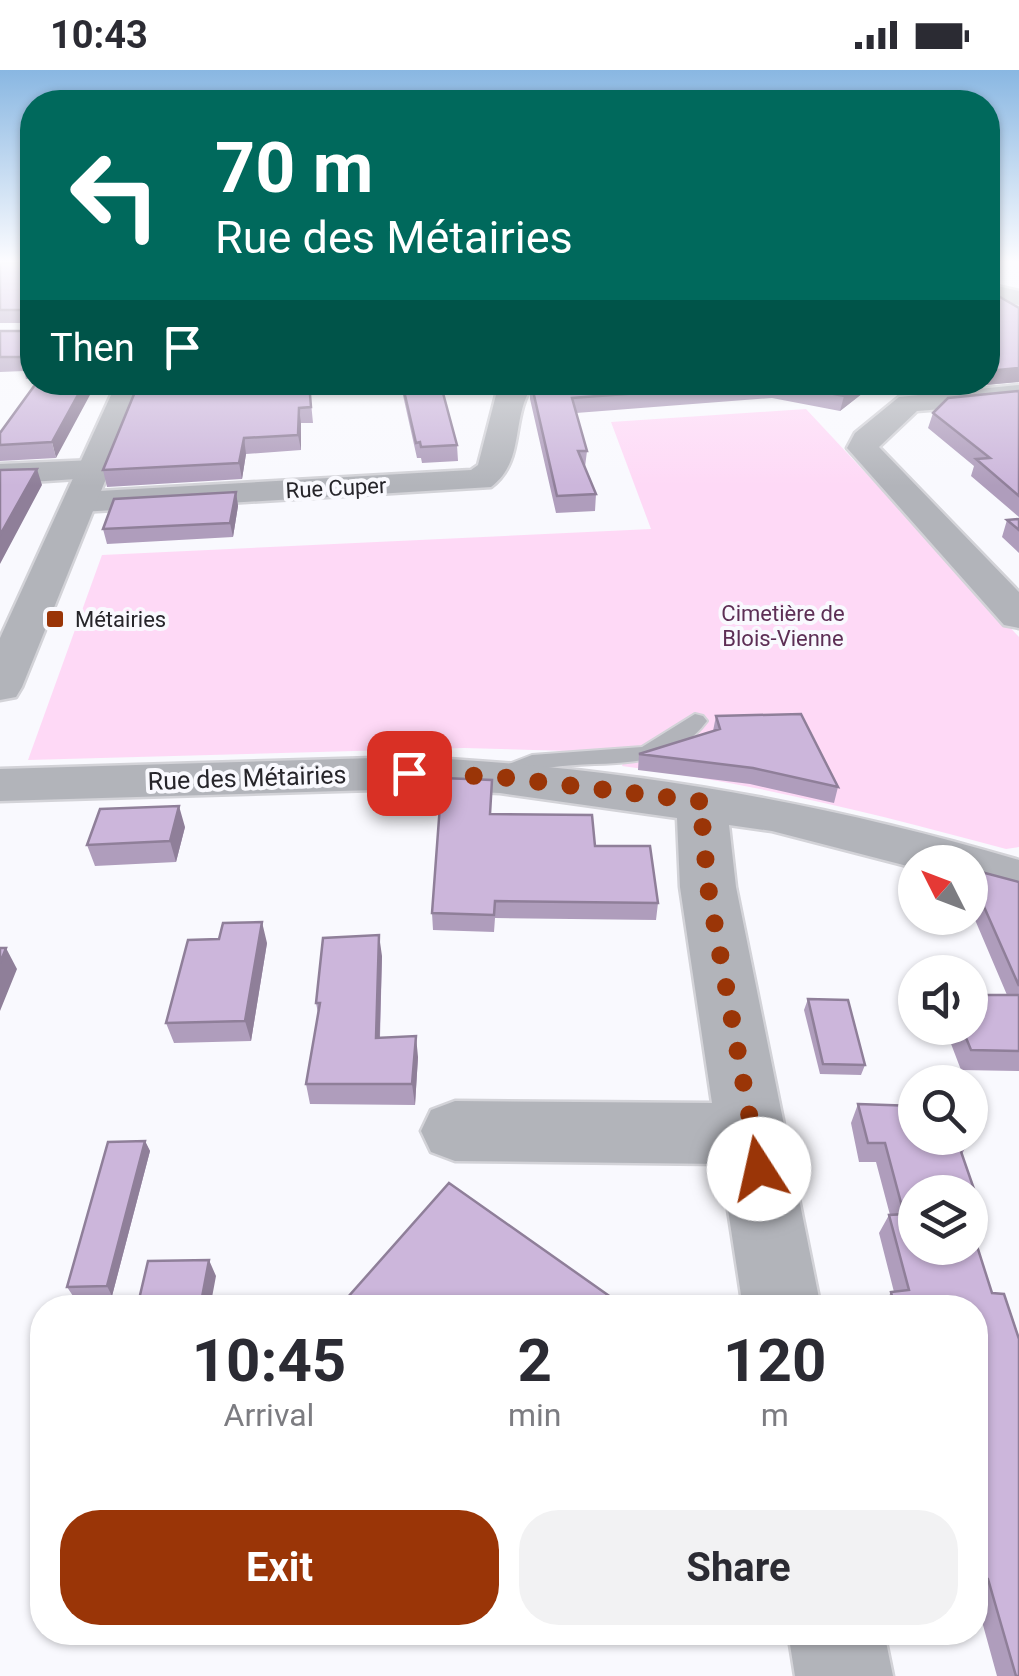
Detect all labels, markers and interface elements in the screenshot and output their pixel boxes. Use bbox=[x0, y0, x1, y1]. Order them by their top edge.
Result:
text: 10:43 bbox=[50, 13, 148, 57]
text: 70 m bbox=[215, 127, 373, 209]
icon: left bbox=[50, 130, 180, 260]
text: Rue des Métairies bbox=[215, 211, 573, 264]
icon: arrive bbox=[155, 320, 210, 375]
text: Then bbox=[50, 326, 135, 370]
street label: Rue Cuper bbox=[285, 473, 387, 503]
park label: Cimetière de Blois-Vienne bbox=[721, 601, 845, 651]
place label: Métairies bbox=[75, 607, 166, 632]
marker: Métairies bbox=[44, 608, 66, 630]
pin bbox=[367, 731, 452, 816]
icon: arrive bbox=[382, 746, 437, 801]
street label: Rue des Métairies bbox=[147, 760, 347, 796]
north arrow bbox=[898, 845, 988, 935]
map controls bbox=[898, 845, 988, 1265]
button: sound bbox=[898, 955, 988, 1045]
button: search bbox=[898, 1065, 988, 1155]
position arrow bbox=[707, 1117, 811, 1221]
button: layers bbox=[898, 1175, 988, 1265]
text: 10:45 bbox=[192, 1325, 346, 1396]
text: 2 bbox=[517, 1325, 552, 1396]
text: 120 bbox=[723, 1325, 826, 1396]
text: Arrival bbox=[224, 1396, 314, 1434]
text: min bbox=[508, 1396, 561, 1434]
text: m bbox=[761, 1396, 789, 1434]
button: Exit bbox=[60, 1510, 499, 1625]
button: Share bbox=[519, 1510, 958, 1625]

